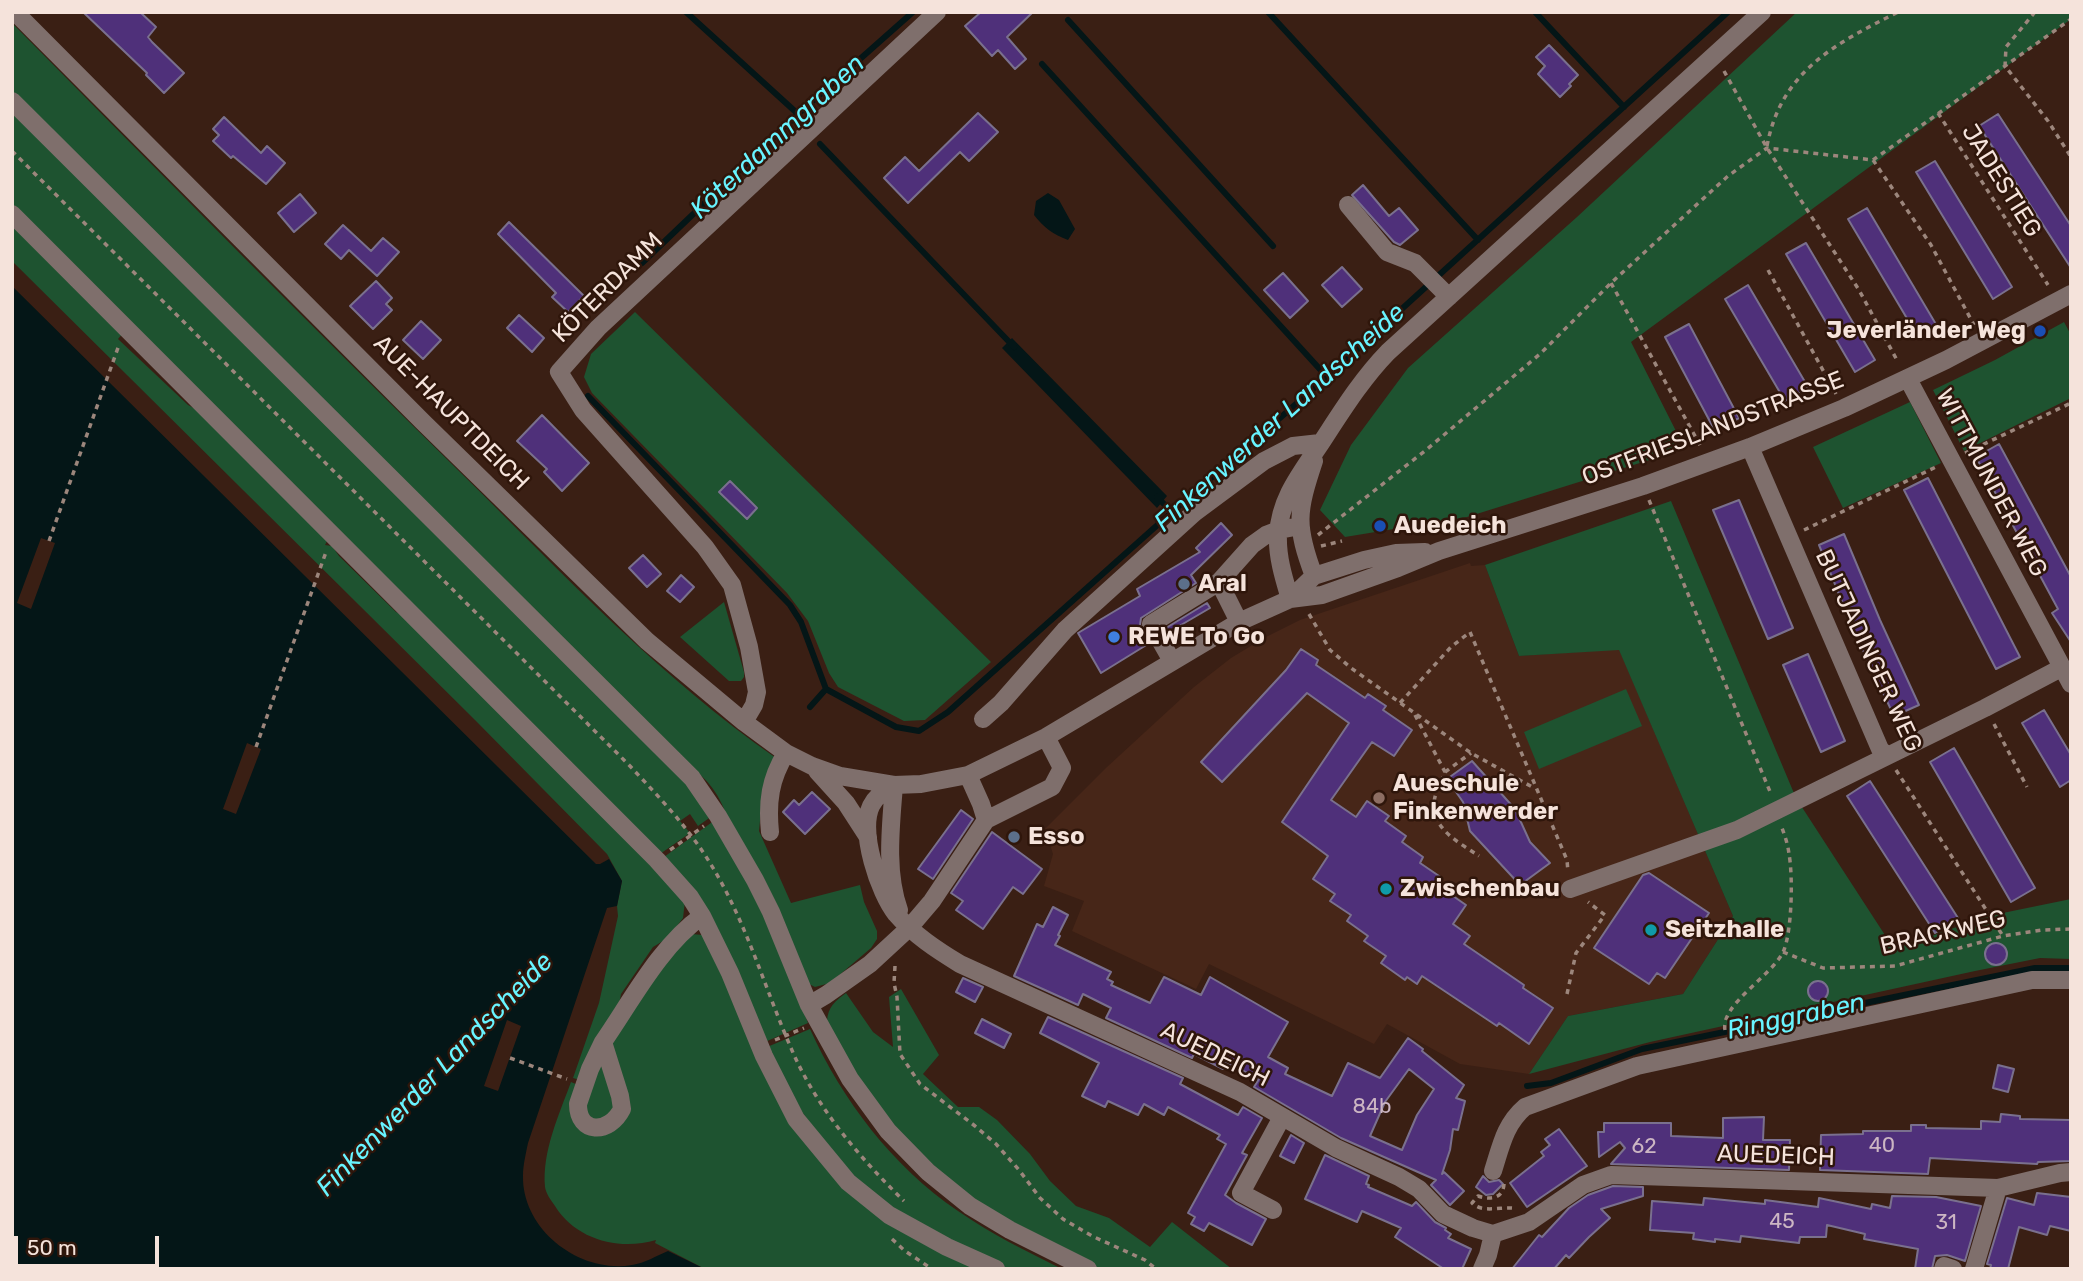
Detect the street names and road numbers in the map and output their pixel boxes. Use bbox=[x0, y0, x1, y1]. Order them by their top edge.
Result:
street label: JADESTIEG bbox=[1955, 119, 2047, 243]
street label: KÖTERDAMM bbox=[547, 227, 669, 349]
street label: AUE-HAUPTDEICH bbox=[367, 329, 535, 497]
street label: OSTFRIESLANDSTRASSE bbox=[1578, 366, 1848, 492]
street label: WITTMUNDER WEG bbox=[1929, 384, 2053, 582]
street label: BUTJADINGER WEG bbox=[1808, 545, 1928, 757]
street label: BRACKWEG bbox=[1877, 905, 2009, 961]
street label: AUEDEICH bbox=[1156, 1016, 1274, 1094]
street label: AUEDEICH bbox=[1717, 1140, 1835, 1172]

